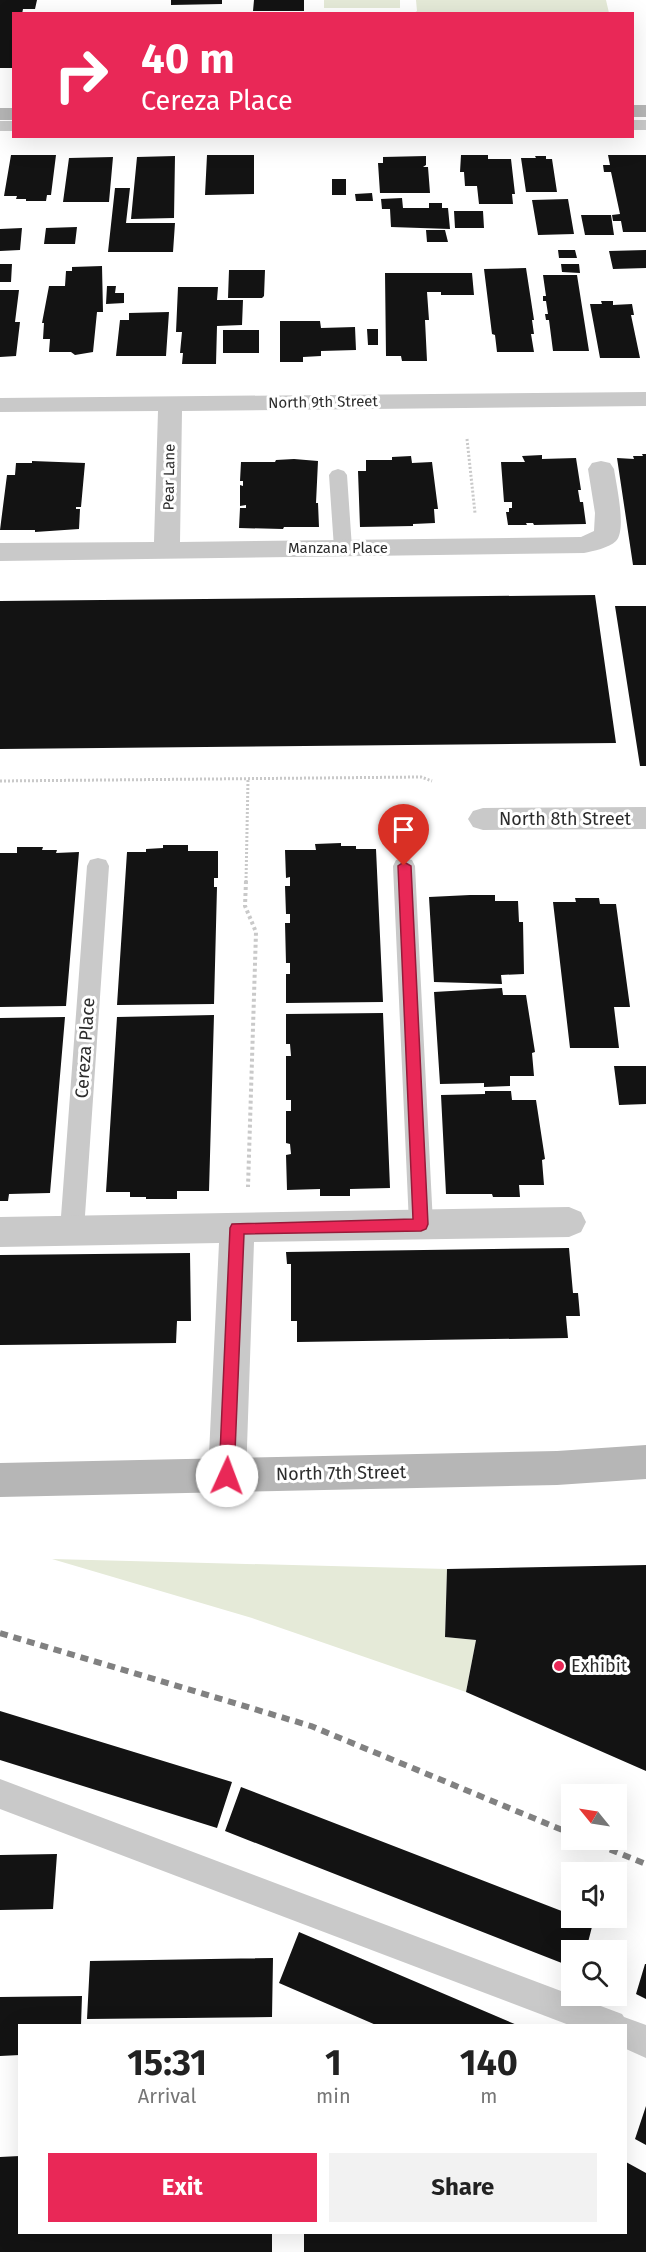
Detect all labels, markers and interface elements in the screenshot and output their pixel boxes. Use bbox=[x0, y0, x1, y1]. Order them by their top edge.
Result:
text: 40 m bbox=[141, 34, 235, 84]
icon: right bbox=[42, 36, 120, 114]
text: Cereza Place bbox=[141, 85, 293, 117]
street label: North 9th Street bbox=[268, 392, 379, 412]
street label: Pear Lane bbox=[159, 444, 179, 510]
street label: Manzana Place bbox=[288, 539, 388, 557]
pin bbox=[378, 804, 429, 866]
street label: North 8th Street bbox=[499, 808, 632, 830]
icon: arrive bbox=[387, 813, 420, 846]
street label: Cereza Place bbox=[71, 997, 99, 1099]
position arrow bbox=[195, 1444, 259, 1508]
street label: North 7th Street bbox=[276, 1461, 407, 1485]
place label: Exhibit bbox=[571, 1655, 628, 1677]
marker: Exhibit bbox=[552, 1659, 566, 1673]
north arrow bbox=[561, 1784, 627, 1850]
map controls bbox=[561, 1784, 627, 2006]
button: sound bbox=[561, 1862, 627, 1928]
button: search bbox=[561, 1940, 627, 2006]
text: 15:31 bbox=[127, 2041, 207, 2085]
text: 1 bbox=[325, 2041, 342, 2085]
text: 140 bbox=[460, 2041, 518, 2085]
text: Arrival bbox=[138, 2084, 196, 2108]
text: min bbox=[316, 2084, 351, 2108]
text: m bbox=[480, 2084, 497, 2108]
button: Exit bbox=[48, 2153, 317, 2222]
button: Share bbox=[329, 2153, 597, 2222]

